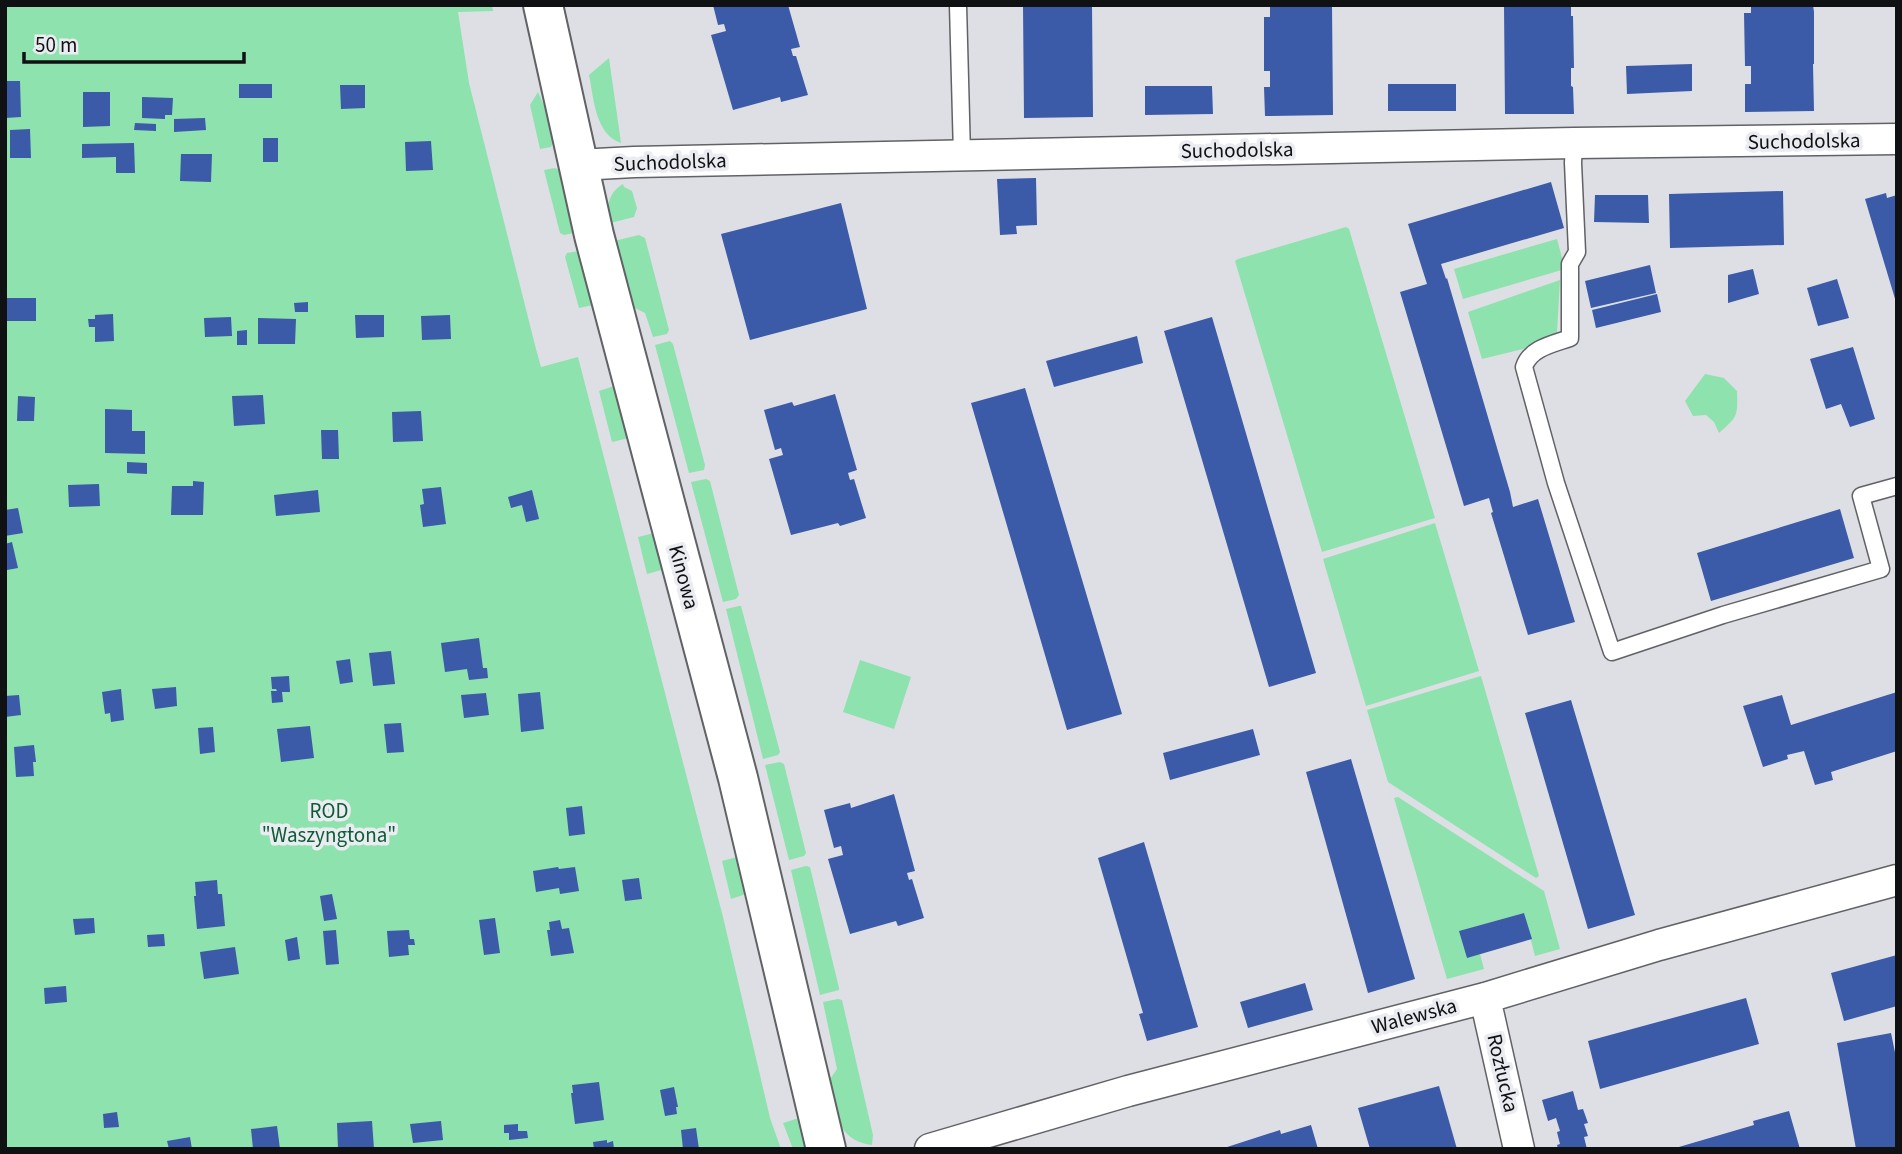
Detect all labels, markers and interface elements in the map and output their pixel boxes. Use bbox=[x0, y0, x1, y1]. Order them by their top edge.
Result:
scale bar bbox=[24, 21, 245, 65]
text: 50 m bbox=[35, 30, 77, 60]
street label: Suchodolska bbox=[1747, 125, 1861, 157]
street label: Suchodolska bbox=[1180, 134, 1294, 166]
street label: Suchodolska bbox=[613, 145, 727, 179]
street label: Kinowa bbox=[661, 541, 707, 613]
park label: ROD "Waszyngtona" bbox=[262, 796, 396, 850]
street label: Walewska bbox=[1368, 990, 1460, 1042]
street label: Rozłucka bbox=[1479, 1031, 1527, 1115]

